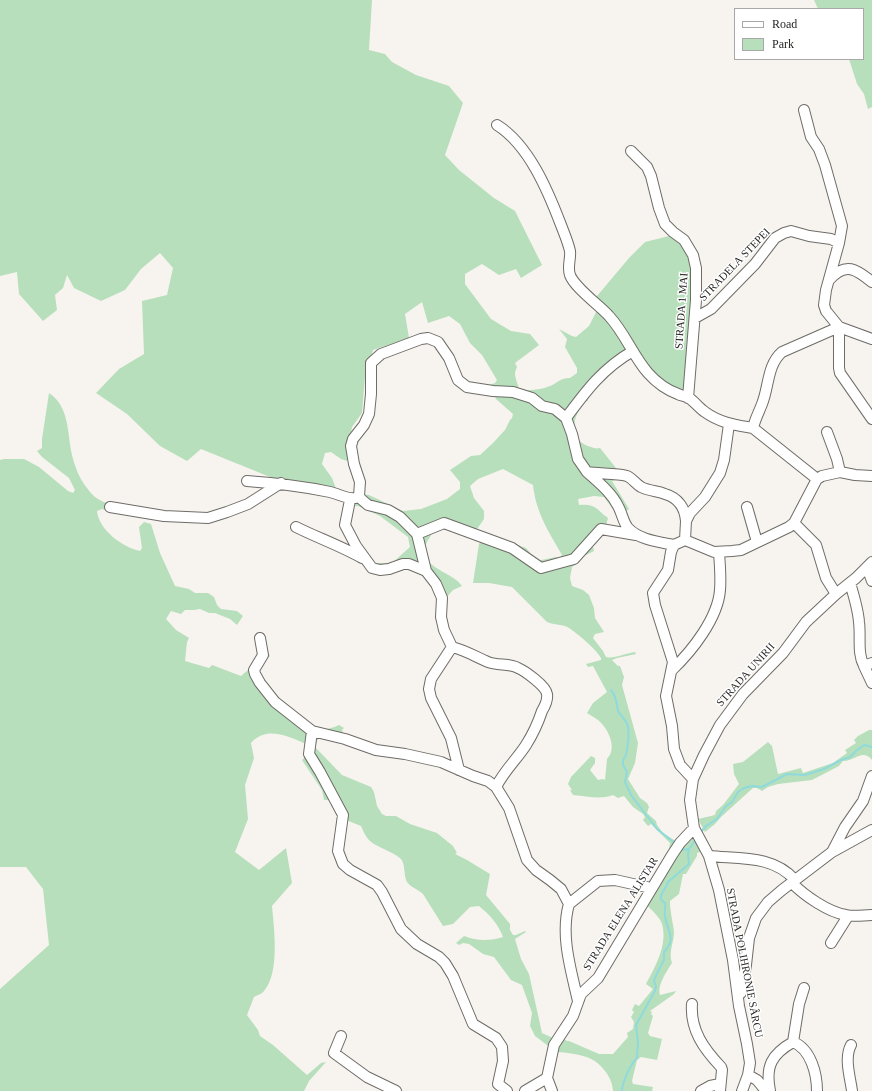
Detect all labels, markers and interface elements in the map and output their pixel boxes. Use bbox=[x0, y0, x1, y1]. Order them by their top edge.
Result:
legend bbox=[734, 8, 864, 60]
text: Road bbox=[772, 17, 797, 31]
text: Park bbox=[772, 37, 794, 51]
street label: STRADELA STEPEI bbox=[697, 226, 773, 304]
street label: STRADA 1 MAI bbox=[673, 272, 691, 350]
street label: STRADA UNIRII bbox=[714, 640, 778, 710]
street label: STRADA ELENA ALISTAR bbox=[581, 855, 661, 973]
street label: STRADA POLIHRONIE SÂRCU bbox=[723, 887, 765, 1039]

